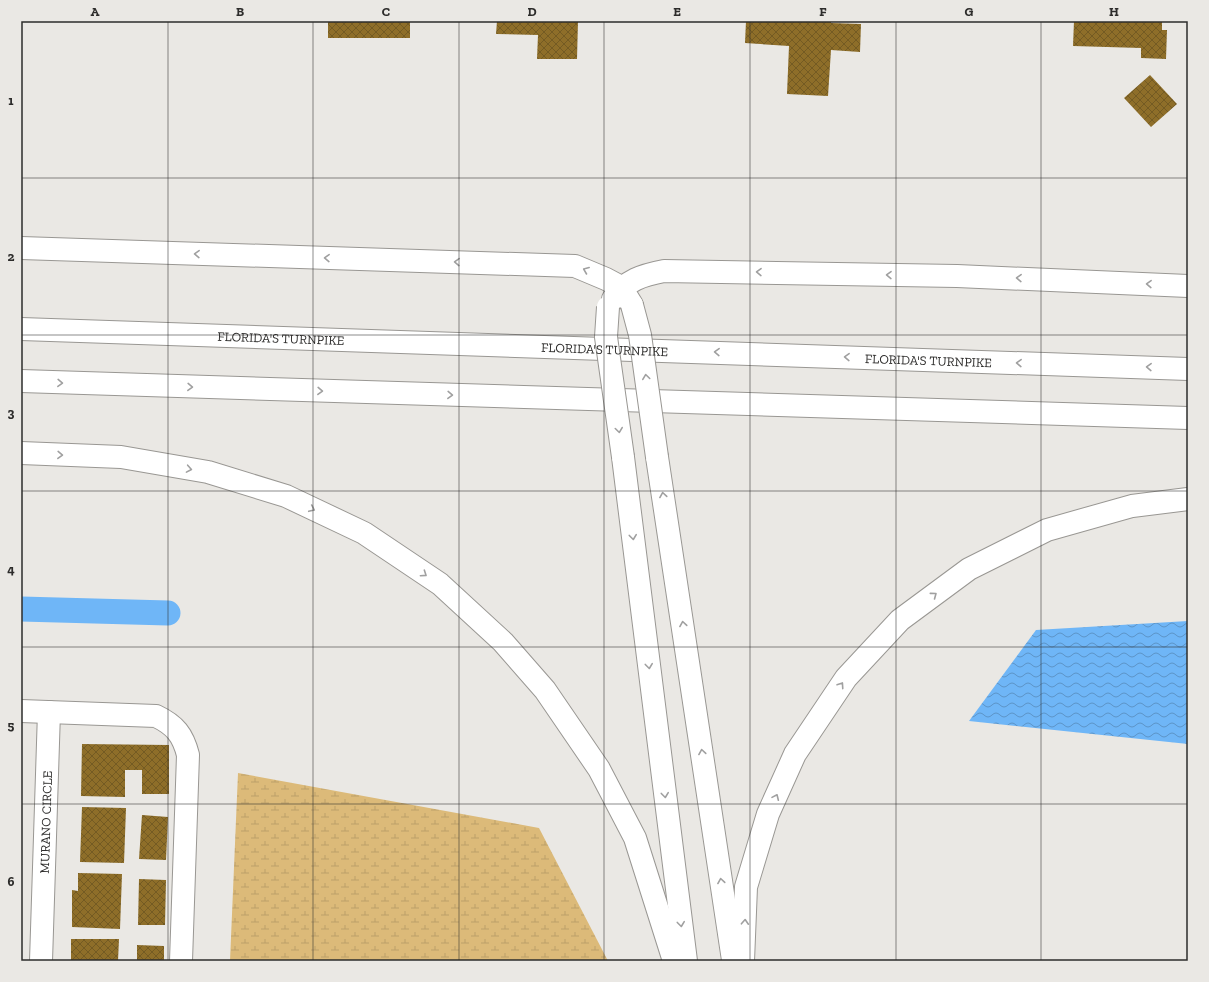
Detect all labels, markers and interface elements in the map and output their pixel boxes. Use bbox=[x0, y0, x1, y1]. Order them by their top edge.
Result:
text: A bbox=[91, 4, 100, 19]
text: B bbox=[236, 4, 244, 19]
text: C bbox=[382, 4, 390, 19]
text: D bbox=[527, 4, 537, 19]
text: E bbox=[673, 4, 681, 19]
text: F bbox=[819, 4, 827, 19]
text: G bbox=[965, 4, 974, 19]
text: H bbox=[1109, 4, 1119, 19]
text: 1 bbox=[8, 93, 14, 108]
text: 2 bbox=[8, 249, 15, 264]
one-way arrow bbox=[194, 249, 200, 258]
one-way arrow bbox=[324, 254, 330, 262]
one-way arrow bbox=[454, 258, 460, 267]
one-way arrow bbox=[582, 267, 589, 275]
one-way arrow bbox=[756, 268, 762, 277]
one-way arrow bbox=[886, 270, 892, 279]
one-way arrow bbox=[1016, 274, 1022, 283]
one-way arrow bbox=[1146, 280, 1152, 288]
street label: FLORIDA'S TURNPIKE bbox=[217, 328, 345, 348]
street label: FLORIDA'S TURNPIKE bbox=[541, 339, 669, 359]
one-way arrow bbox=[714, 348, 720, 357]
street label: FLORIDA'S TURNPIKE bbox=[865, 350, 993, 370]
one-way arrow bbox=[844, 353, 850, 361]
one-way arrow bbox=[1016, 359, 1022, 367]
one-way arrow bbox=[1146, 363, 1152, 372]
one-way arrow bbox=[642, 374, 651, 380]
one-way arrow bbox=[57, 378, 63, 387]
one-way arrow bbox=[187, 382, 193, 391]
one-way arrow bbox=[317, 387, 323, 395]
one-way arrow bbox=[447, 391, 453, 399]
text: 3 bbox=[8, 405, 15, 420]
one-way arrow bbox=[614, 426, 623, 433]
one-way arrow bbox=[57, 450, 63, 459]
one-way arrow bbox=[186, 464, 192, 473]
one-way arrow bbox=[659, 492, 668, 498]
one-way arrow bbox=[309, 504, 316, 512]
one-way arrow bbox=[628, 534, 637, 540]
text: 4 bbox=[7, 562, 15, 577]
one-way arrow bbox=[420, 569, 427, 576]
one-way arrow bbox=[930, 592, 937, 600]
one-way arrow bbox=[679, 621, 687, 627]
one-way arrow bbox=[644, 663, 653, 669]
one-way arrow bbox=[836, 682, 844, 689]
text: 5 bbox=[8, 718, 15, 733]
one-way arrow bbox=[698, 749, 707, 755]
street label: MURANO CIRCLE bbox=[36, 770, 55, 874]
one-way arrow bbox=[660, 792, 669, 798]
one-way arrow bbox=[771, 793, 779, 800]
text: 6 bbox=[8, 874, 15, 889]
one-way arrow bbox=[717, 878, 726, 884]
one-way arrow bbox=[740, 919, 749, 925]
one-way arrow bbox=[676, 921, 685, 927]

